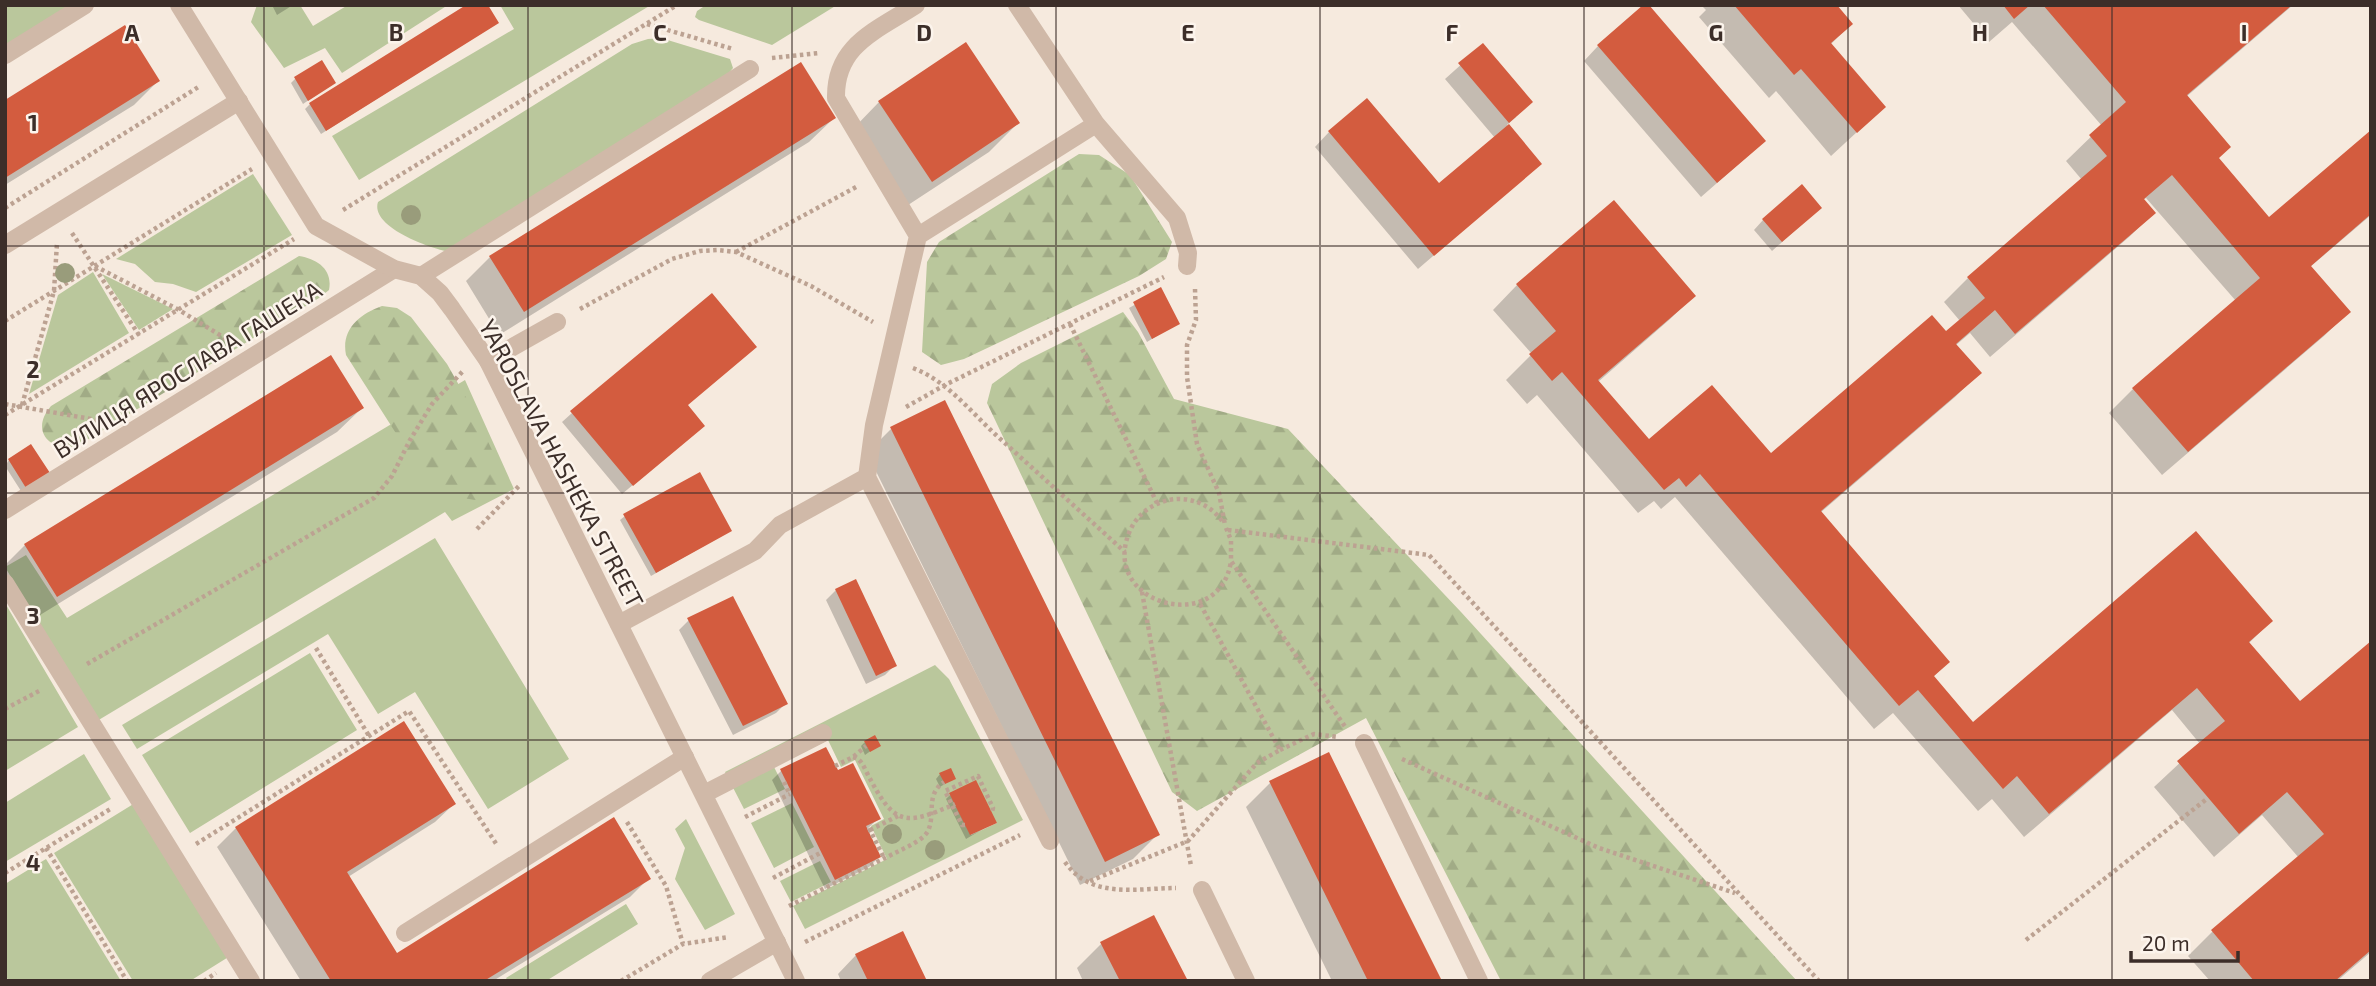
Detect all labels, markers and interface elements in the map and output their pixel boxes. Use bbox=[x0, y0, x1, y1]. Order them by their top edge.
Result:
text: A bbox=[124, 18, 140, 46]
text: B bbox=[389, 18, 403, 46]
text: C bbox=[653, 18, 667, 46]
text: D bbox=[916, 18, 932, 46]
text: E bbox=[1181, 18, 1195, 46]
text: F bbox=[1446, 18, 1459, 46]
text: G bbox=[1709, 18, 1723, 46]
text: H bbox=[1972, 18, 1988, 46]
text: I bbox=[2241, 18, 2247, 46]
text: 1 bbox=[28, 108, 38, 136]
street label: ВУЛИЦЯ ЯРОСЛАВА ГАШЕКА bbox=[47, 274, 327, 464]
street label: YAROSLAVA HASHEKA STREET bbox=[474, 314, 651, 612]
text: 2 bbox=[26, 355, 40, 383]
text: 3 bbox=[26, 601, 40, 629]
text: 4 bbox=[26, 848, 40, 876]
scale bar bbox=[2131, 920, 2238, 964]
text: 20 m bbox=[2142, 930, 2190, 955]

